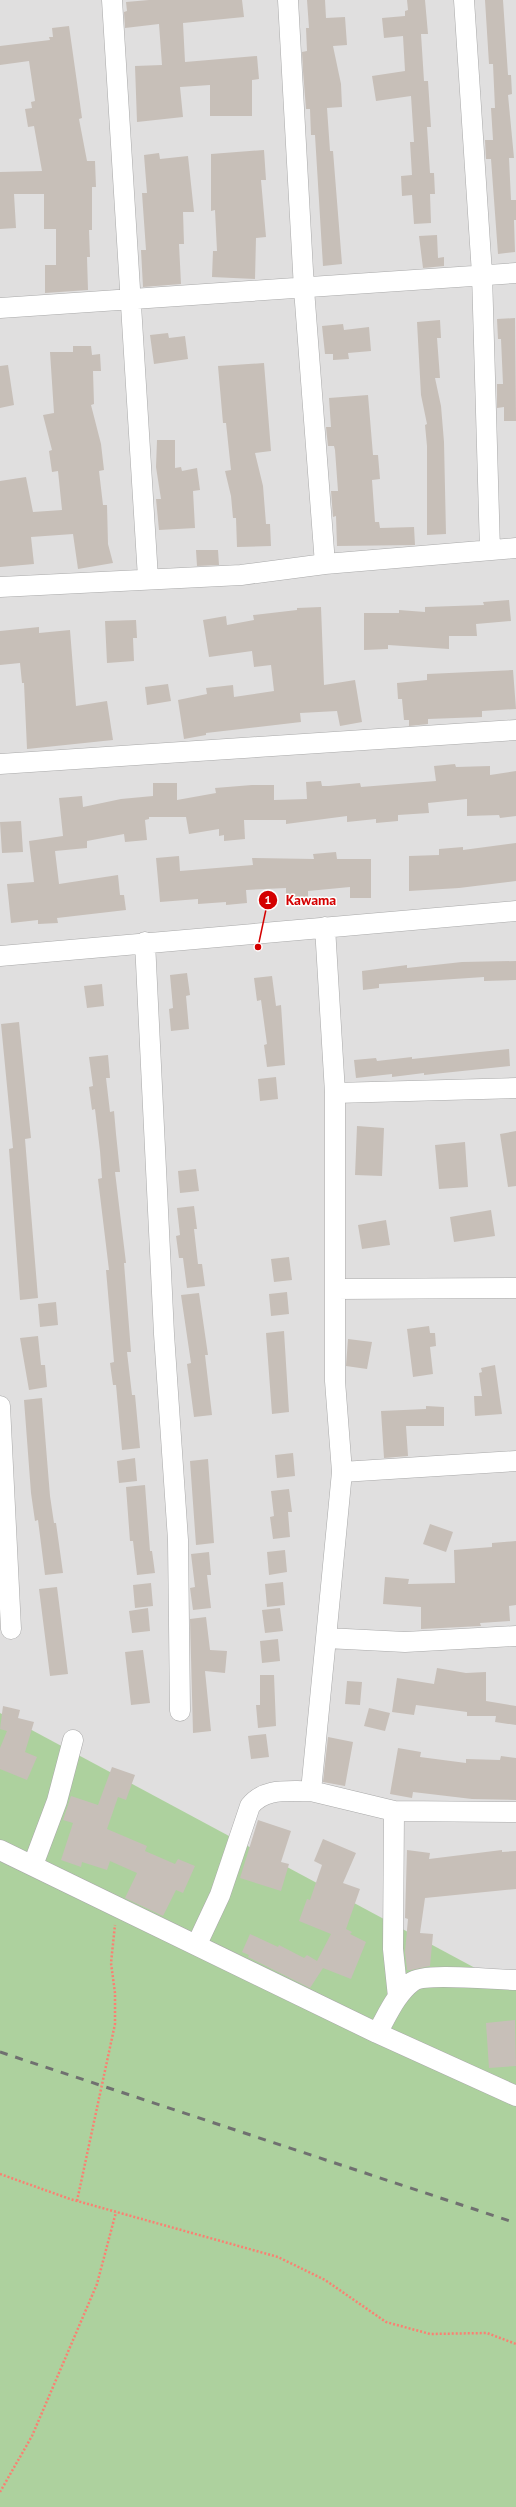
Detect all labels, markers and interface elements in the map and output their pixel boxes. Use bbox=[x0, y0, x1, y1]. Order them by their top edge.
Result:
callout: Kawama bbox=[258, 887, 345, 913]
text: Kawama bbox=[286, 891, 336, 909]
text: 1 bbox=[265, 892, 271, 907]

